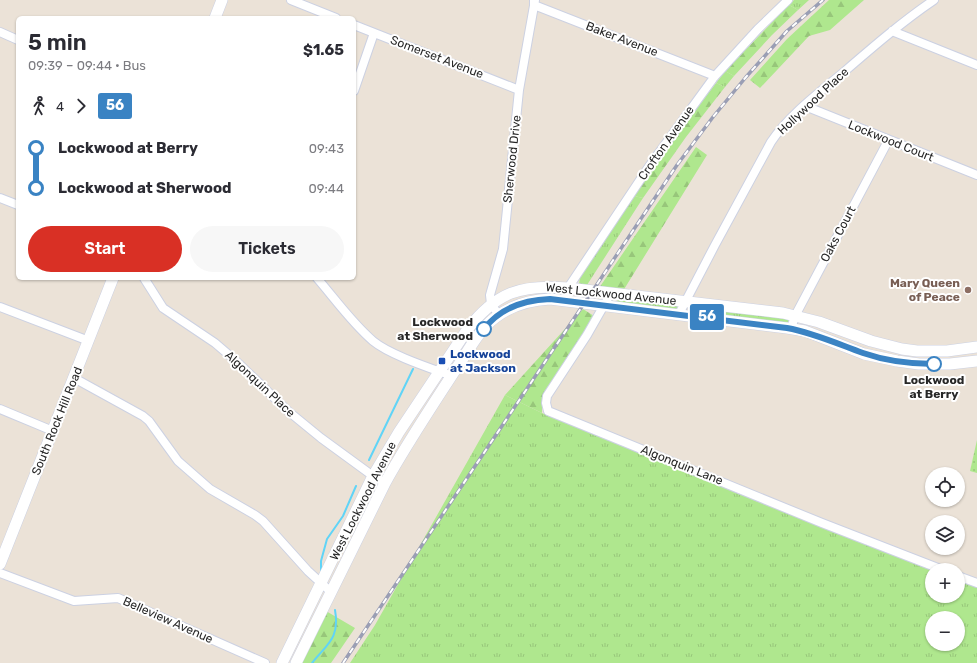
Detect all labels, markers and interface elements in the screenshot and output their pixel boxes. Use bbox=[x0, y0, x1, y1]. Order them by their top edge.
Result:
street label: Baker Avenue bbox=[584, 19, 660, 59]
text: 5 min bbox=[28, 29, 87, 56]
street label: Somerset Avenue bbox=[389, 33, 486, 81]
text: $1.65 bbox=[303, 41, 344, 59]
text: 09:39 – 09:44 · Bus bbox=[28, 58, 146, 73]
street label: Hollywood Place bbox=[775, 64, 852, 137]
icon: walk bbox=[28, 95, 50, 117]
icon: forward bbox=[70, 95, 92, 117]
text: 56 bbox=[106, 97, 124, 114]
text: 4 bbox=[56, 99, 64, 114]
street label: Crofton Avenue bbox=[635, 103, 697, 183]
street label: Sherwood Drive bbox=[500, 114, 524, 204]
street label: Lockwood Court bbox=[846, 117, 936, 165]
text: Lockwood at Berry bbox=[58, 139, 198, 157]
text: 09:43 bbox=[309, 141, 344, 156]
text: Lockwood at Sherwood bbox=[58, 179, 232, 197]
text: 09:44 bbox=[309, 181, 344, 196]
street label: Oaks Court bbox=[817, 203, 859, 264]
button: Start bbox=[28, 226, 182, 272]
button: Tickets bbox=[190, 226, 344, 272]
place label: Mary Queen of Peace bbox=[890, 276, 960, 304]
street label: West Lockwood Avenue bbox=[545, 280, 677, 308]
marker: Mary Queen of Peace bbox=[963, 285, 973, 295]
line badge: 56 bbox=[689, 304, 725, 330]
text: 56 bbox=[698, 308, 716, 325]
place label: Lockwood at Sherwood bbox=[397, 315, 473, 343]
marker: Lockwood at Sherwood bbox=[476, 321, 492, 337]
place label: Lockwood at Jackson bbox=[450, 347, 516, 375]
street label: Algonquin Place bbox=[222, 348, 298, 420]
marker: Lockwood at Jackson bbox=[437, 356, 447, 366]
marker: Lockwood at Berry bbox=[926, 356, 942, 372]
street label: South Rock Hill Road bbox=[29, 365, 85, 477]
place label: Lockwood at Berry bbox=[904, 373, 964, 401]
street label: West Lockwood Avenue bbox=[327, 439, 399, 563]
street label: Algonquin Lane bbox=[639, 442, 725, 488]
map controls bbox=[925, 467, 965, 651]
button: locate bbox=[925, 467, 965, 507]
button: layers bbox=[925, 515, 965, 555]
button: + bbox=[925, 563, 965, 603]
street label: Belleview Avenue bbox=[121, 594, 215, 646]
button: − bbox=[925, 611, 965, 651]

